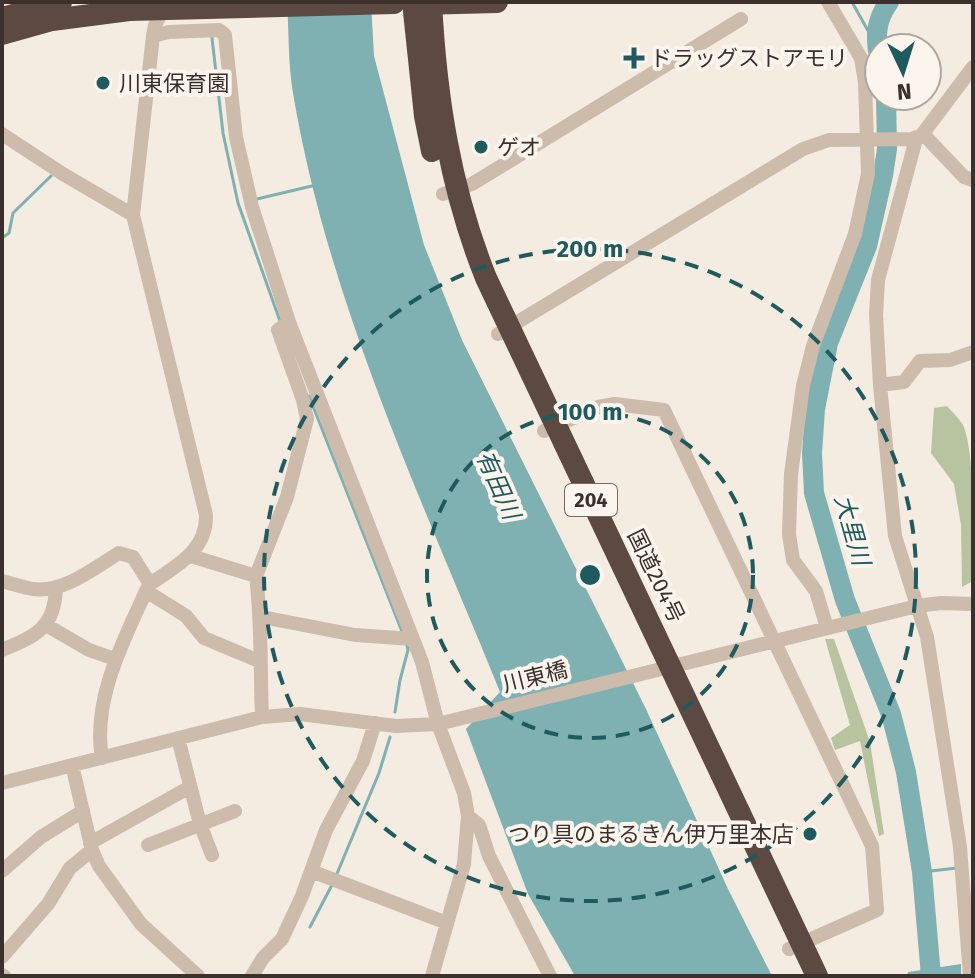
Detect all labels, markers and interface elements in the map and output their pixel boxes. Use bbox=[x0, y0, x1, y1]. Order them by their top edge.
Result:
north arrow bbox=[863, 32, 943, 112]
place label: ドラッグストアモリ bbox=[650, 45, 848, 72]
marker: ドラッグストアモリ bbox=[625, 49, 643, 67]
place label: 川東保育園 bbox=[119, 70, 229, 97]
marker: 川東保育園 bbox=[94, 74, 112, 92]
text: N bbox=[896, 77, 913, 105]
place label: ゲオ bbox=[497, 134, 541, 161]
marker: ゲオ bbox=[472, 138, 490, 156]
text: 200 m bbox=[557, 235, 623, 263]
text: 100 m bbox=[557, 398, 623, 426]
water label: 有田川 bbox=[471, 446, 527, 526]
road number: 204 bbox=[565, 484, 617, 516]
water label: 大里川 bbox=[829, 492, 876, 571]
street label: 国道204号 bbox=[622, 525, 690, 627]
centre of rings bbox=[576, 561, 604, 589]
street label: 川東橋 bbox=[500, 656, 570, 698]
place label: つり具のまるきん伊万里本店 bbox=[508, 821, 794, 848]
marker: つり具のまるきん伊万里本店 bbox=[801, 825, 819, 843]

